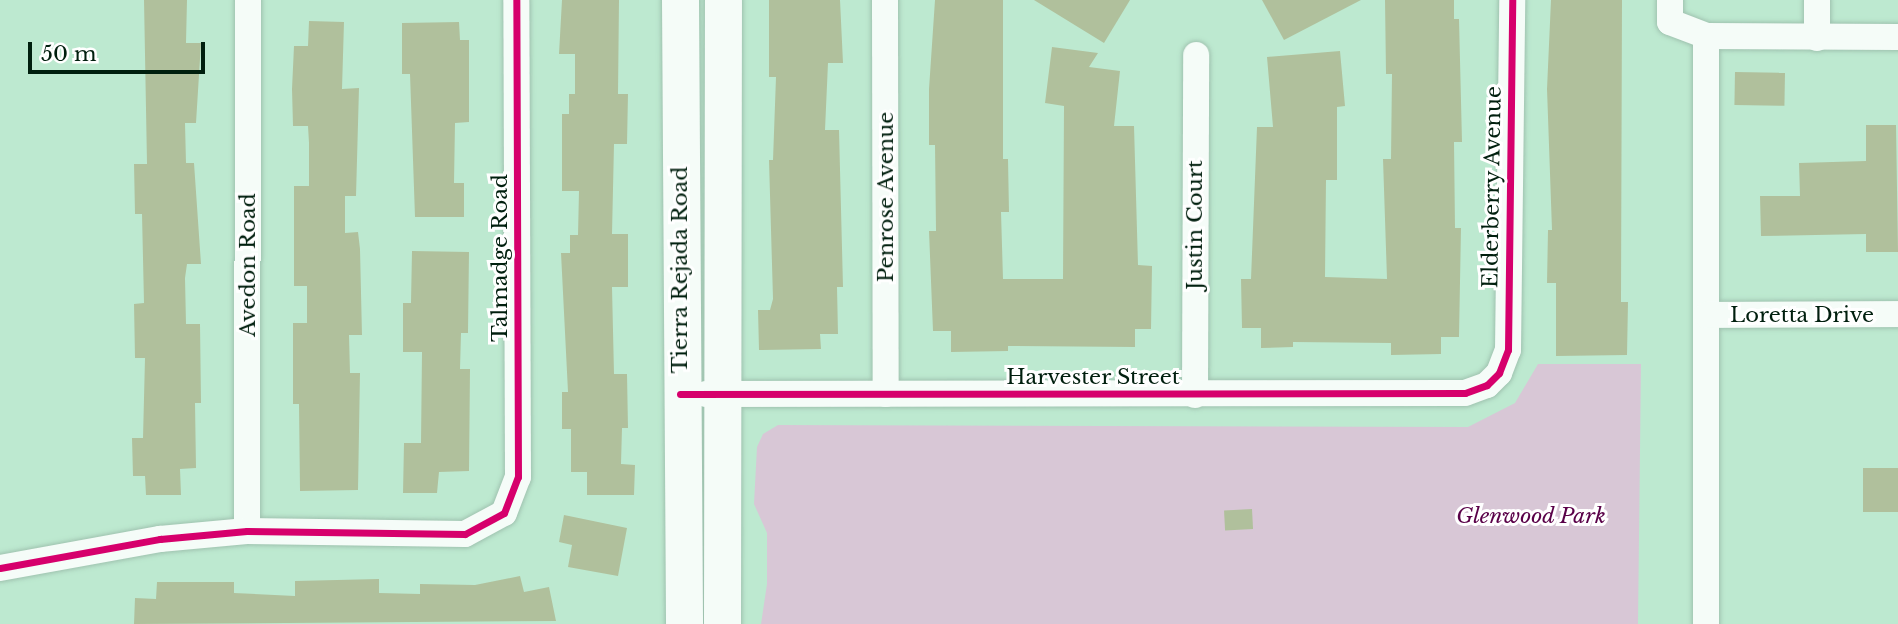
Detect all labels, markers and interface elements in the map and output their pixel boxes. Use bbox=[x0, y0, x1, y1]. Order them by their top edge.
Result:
scale bar bbox=[32, 28, 208, 72]
text: 50 m bbox=[41, 41, 96, 67]
street label: Elderberry Avenue bbox=[1478, 85, 1506, 289]
street label: Penrose Avenue bbox=[873, 111, 899, 283]
street label: Justin Court bbox=[1182, 160, 1208, 290]
street label: Tierra Rejada Road bbox=[667, 166, 693, 374]
street label: Talmadge Road bbox=[487, 174, 513, 342]
street label: Avedon Road bbox=[235, 193, 261, 337]
street label: Loretta Drive bbox=[1730, 302, 1874, 328]
street label: Harvester Street bbox=[1006, 364, 1180, 390]
park label: Glenwood Park bbox=[1456, 503, 1606, 529]

